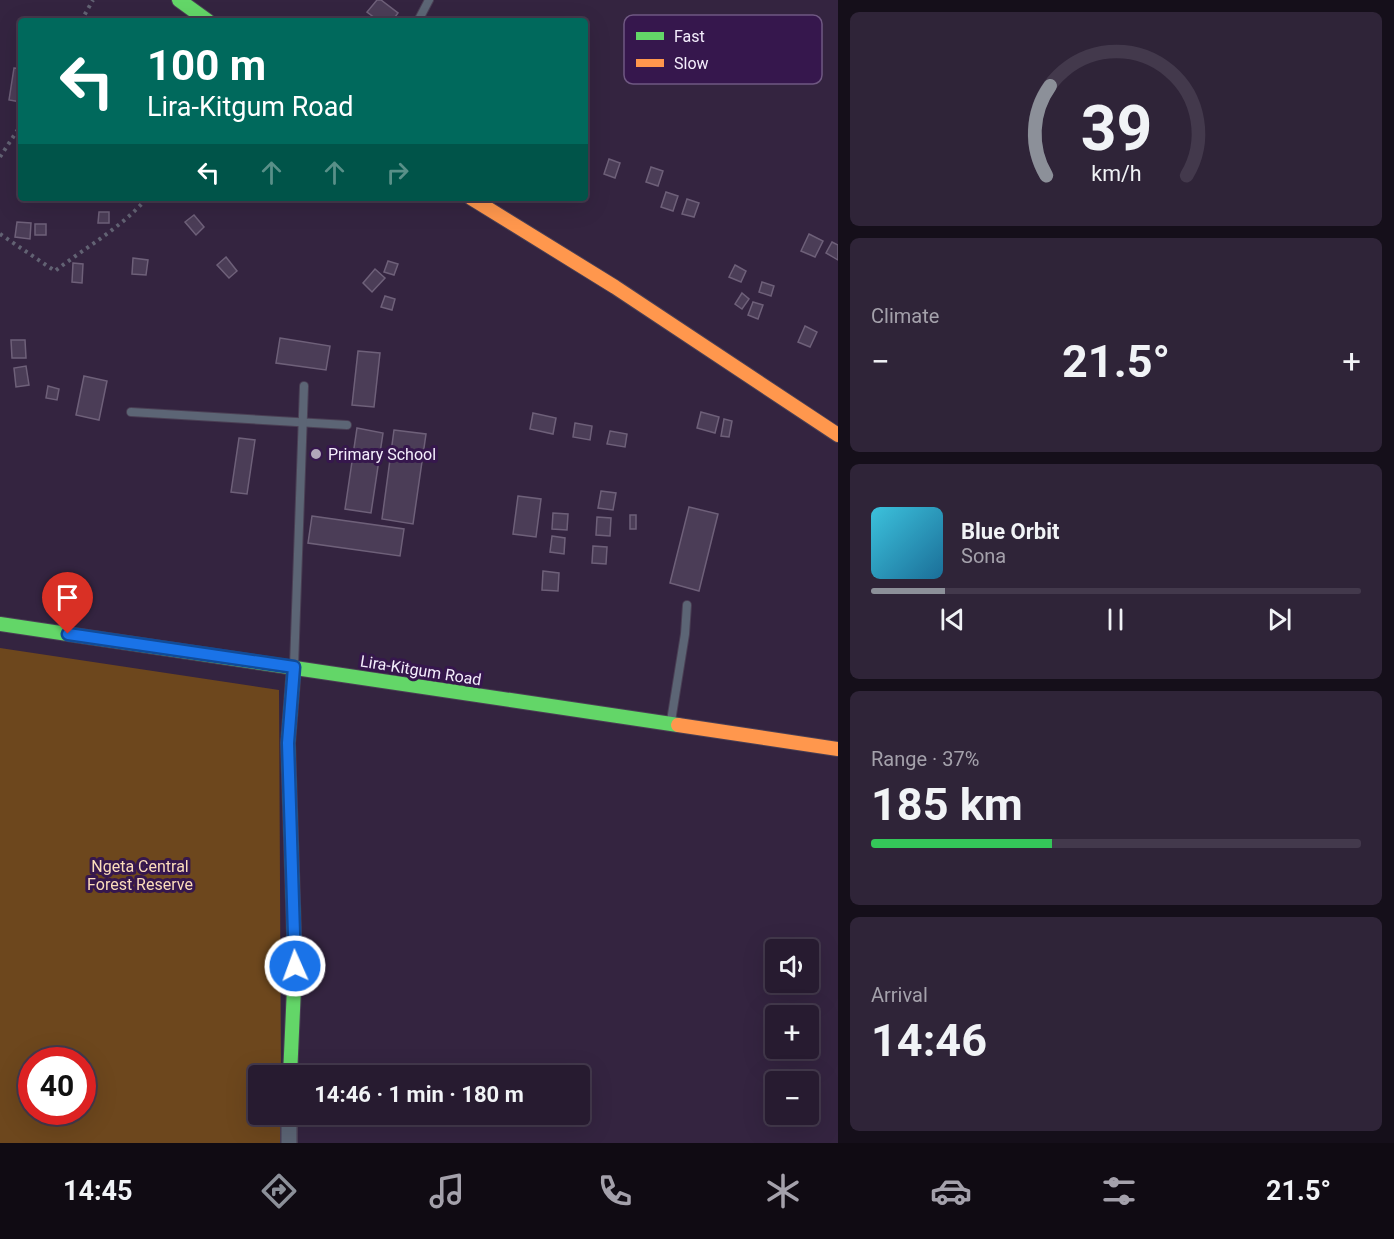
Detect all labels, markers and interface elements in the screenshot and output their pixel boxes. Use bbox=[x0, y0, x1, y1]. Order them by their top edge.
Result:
legend bbox=[624, 15, 822, 84]
text: Fast bbox=[674, 27, 705, 46]
text: 100 m bbox=[147, 41, 266, 90]
icon: left bbox=[48, 42, 126, 120]
text: Slow bbox=[674, 54, 709, 73]
text: Lira-Kitgum Road bbox=[147, 91, 354, 123]
text: 39 bbox=[1080, 92, 1152, 165]
icon: left bbox=[192, 156, 225, 189]
icon: ahead bbox=[255, 156, 288, 189]
icon: ahead bbox=[318, 156, 351, 189]
icon: right bbox=[381, 156, 414, 189]
text: km/h bbox=[1091, 161, 1141, 186]
text: Climate bbox=[871, 304, 939, 328]
text: 21.5° bbox=[1062, 335, 1170, 388]
text: − bbox=[871, 342, 890, 381]
text: + bbox=[1342, 342, 1361, 381]
place label: Primary School bbox=[328, 445, 436, 464]
marker: Primary School bbox=[309, 447, 323, 461]
text: Blue Orbit bbox=[961, 519, 1059, 544]
text: Sona bbox=[961, 544, 1006, 568]
pin bbox=[42, 572, 93, 634]
icon: arrive bbox=[51, 581, 84, 614]
icon: previous bbox=[936, 603, 969, 636]
icon: pause bbox=[1099, 603, 1132, 636]
icon: next bbox=[1263, 603, 1296, 636]
street label: Lira-Kitgum Road bbox=[359, 652, 483, 689]
text: Range · 37% bbox=[871, 747, 979, 771]
text: 185 km bbox=[871, 778, 1023, 831]
park label: Ngeta Central Forest Reserve bbox=[87, 857, 193, 894]
position arrow bbox=[263, 934, 327, 998]
map controls bbox=[765, 939, 819, 1125]
button: sound bbox=[765, 939, 819, 993]
text: Arrival bbox=[871, 983, 928, 1007]
button: + bbox=[765, 1005, 819, 1059]
text: 14:46 bbox=[871, 1014, 987, 1067]
speed limit sign: 40 bbox=[18, 1047, 96, 1125]
button: − bbox=[765, 1071, 819, 1125]
text: 14:46 · 1 min · 180 m bbox=[314, 1082, 524, 1107]
icon: directions bbox=[258, 1170, 300, 1212]
icon: music bbox=[426, 1170, 468, 1212]
icon: phone bbox=[594, 1170, 636, 1212]
icon: climate bbox=[762, 1170, 804, 1212]
icon: car bbox=[930, 1170, 972, 1212]
icon: filters bbox=[1098, 1170, 1140, 1212]
text: 14:45 bbox=[63, 1175, 133, 1207]
text: 21.5° bbox=[1266, 1175, 1331, 1207]

